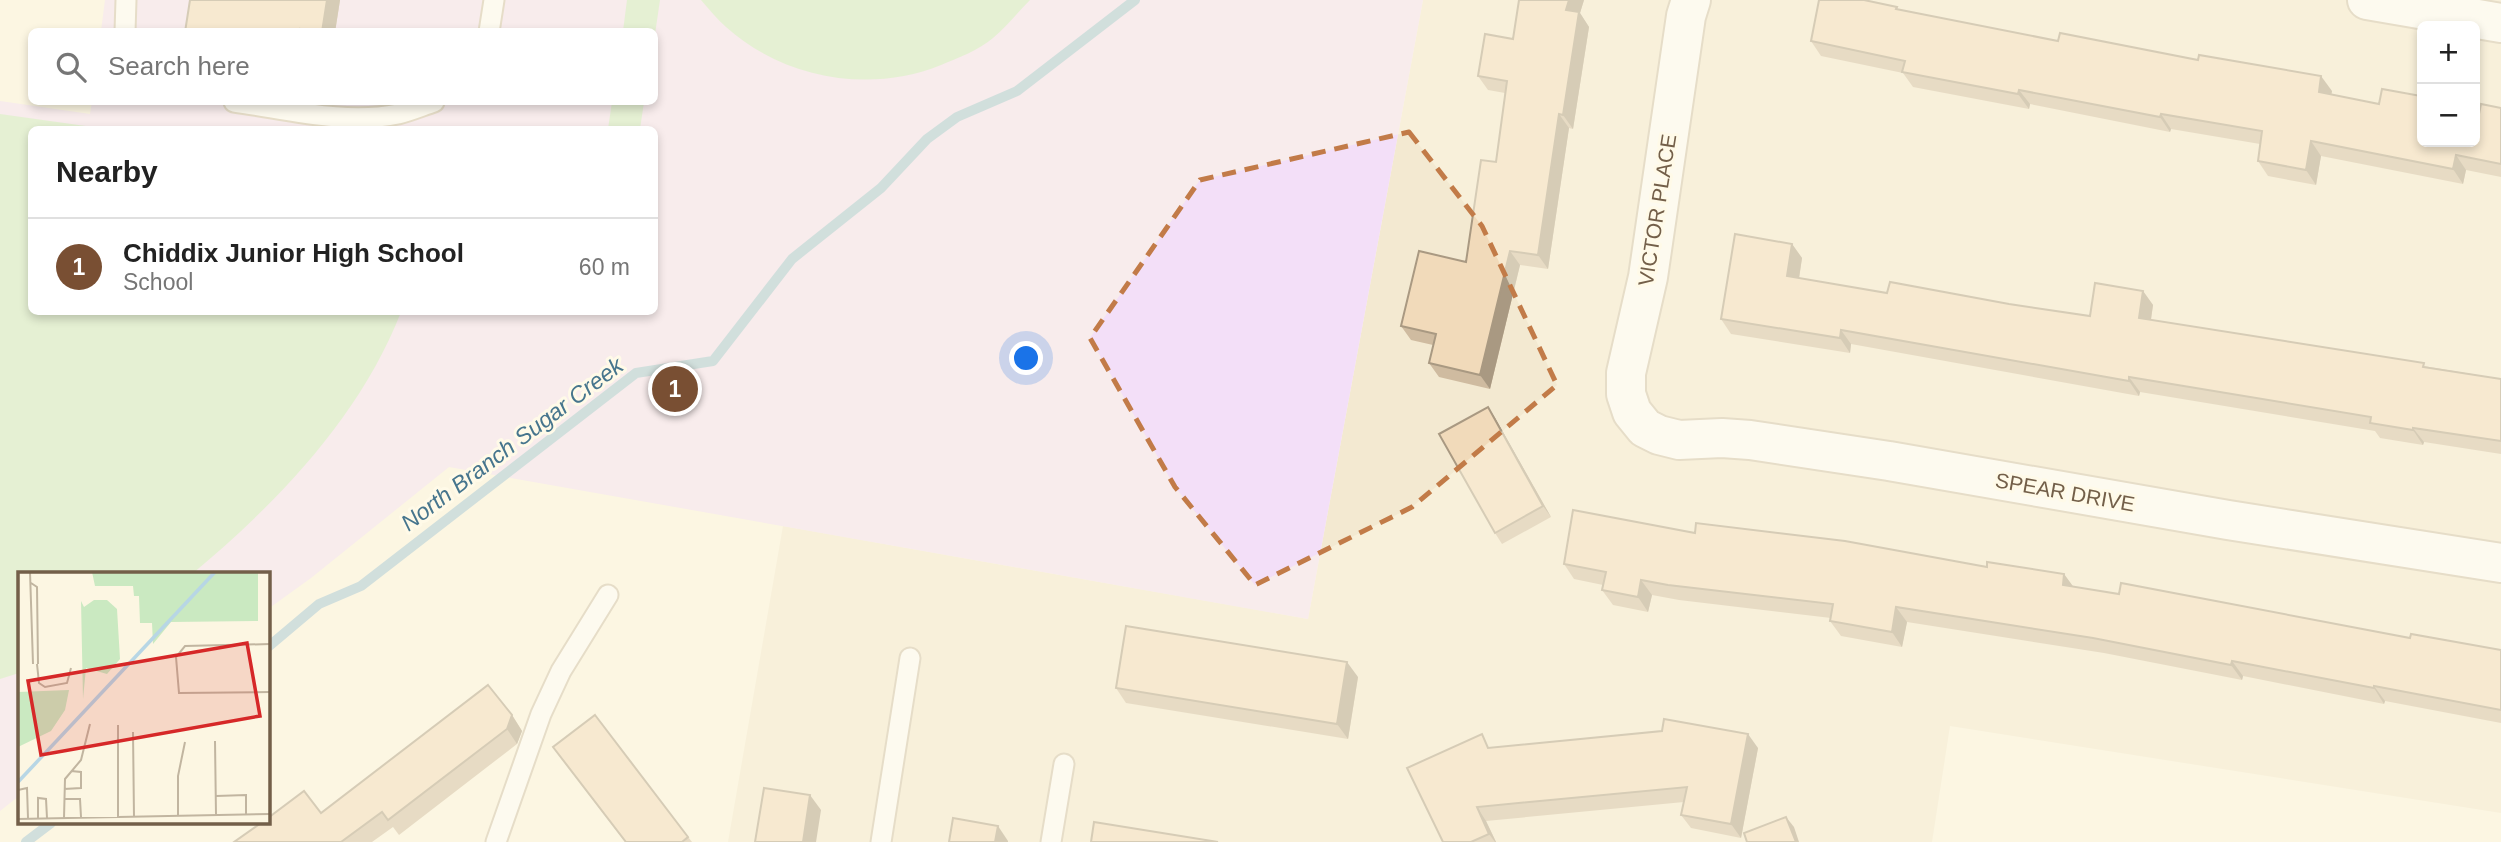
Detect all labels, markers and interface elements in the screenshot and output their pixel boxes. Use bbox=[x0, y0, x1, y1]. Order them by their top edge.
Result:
map controls bbox=[2417, 21, 2480, 147]
button: + bbox=[2417, 21, 2480, 84]
search box bbox=[28, 28, 658, 105]
icon: search bbox=[52, 48, 90, 86]
text: Search here bbox=[108, 51, 250, 81]
button: − bbox=[2417, 84, 2480, 147]
street label: VICTOR PLACE bbox=[1634, 132, 1680, 288]
text: Nearby bbox=[56, 155, 158, 188]
text: Chiddix Junior High School bbox=[123, 238, 464, 268]
text: 1 bbox=[73, 254, 85, 280]
text: 60 m bbox=[579, 254, 630, 280]
text: School bbox=[123, 269, 193, 295]
your location bbox=[1009, 341, 1043, 375]
water label: North Branch Sugar Creek bbox=[396, 351, 629, 536]
pin: 1 bbox=[652, 363, 698, 415]
street label: SPEAR DRIVE bbox=[1993, 468, 2137, 516]
inset map bbox=[18, 572, 270, 824]

